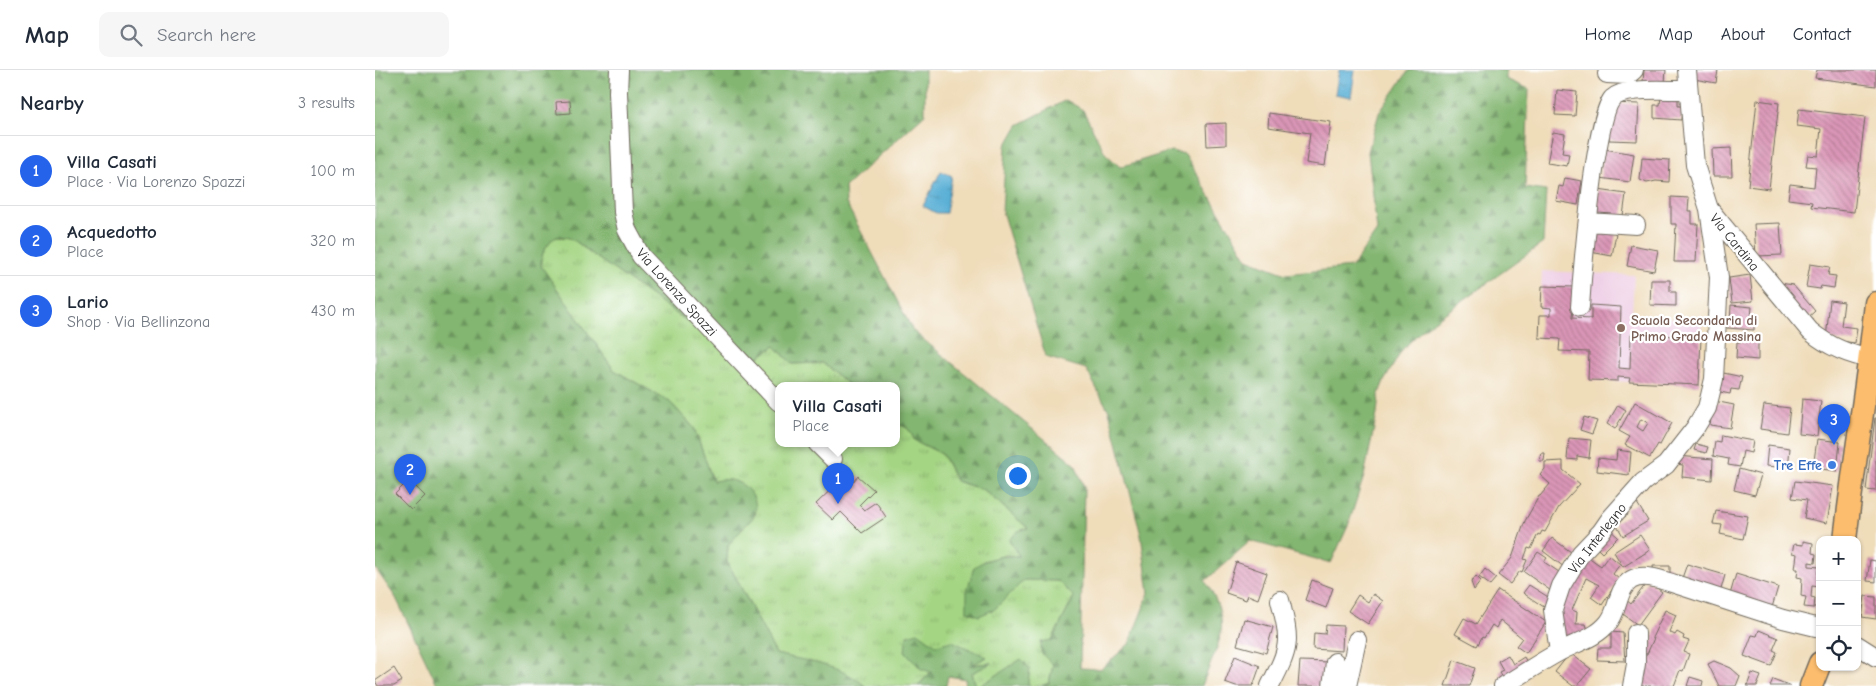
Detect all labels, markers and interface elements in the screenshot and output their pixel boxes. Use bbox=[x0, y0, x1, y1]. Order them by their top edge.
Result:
search box bbox=[99, 12, 449, 57]
text: Map bbox=[25, 21, 69, 49]
icon: search bbox=[117, 21, 145, 49]
text: Search here bbox=[157, 24, 256, 46]
text: Home bbox=[1584, 24, 1631, 45]
text: Map bbox=[1659, 24, 1693, 45]
text: About bbox=[1721, 24, 1765, 45]
text: Contact bbox=[1793, 24, 1851, 45]
text: Nearby bbox=[20, 91, 84, 115]
text: 3 results bbox=[298, 94, 355, 112]
text: Villa Casati bbox=[67, 151, 157, 173]
text: 1 bbox=[33, 162, 39, 180]
text: 100 m bbox=[311, 162, 355, 180]
text: Place · Via Lorenzo Spazzi bbox=[67, 173, 245, 191]
street label: Via Cardina bbox=[1706, 210, 1763, 275]
text: Acquedotto bbox=[67, 221, 157, 243]
text: 2 bbox=[32, 232, 40, 250]
text: 320 m bbox=[310, 232, 355, 250]
text: Place bbox=[67, 243, 103, 261]
street label: Via Lorenzo Spazzi bbox=[633, 245, 721, 340]
text: Lario bbox=[67, 291, 109, 313]
text: 3 bbox=[32, 302, 40, 320]
text: 430 m bbox=[311, 302, 355, 320]
place label: Scuola Secondaria di Primo Grado Massina bbox=[1631, 312, 1761, 345]
text: Shop · Via Bellinzona bbox=[67, 313, 210, 331]
marker: Scuola Secondaria di Primo Grado Massina bbox=[1615, 322, 1627, 334]
popup bbox=[775, 382, 900, 447]
text: Villa Casati bbox=[793, 395, 882, 417]
pin: 3 bbox=[1818, 404, 1850, 445]
text: Place bbox=[793, 417, 829, 435]
pin: 2 bbox=[394, 454, 426, 495]
place label: Tre Effe bbox=[1774, 457, 1822, 474]
marker: Tre Effe bbox=[1826, 459, 1838, 471]
pin: 1 bbox=[822, 463, 854, 504]
your location bbox=[1005, 463, 1031, 489]
street label: Via Interlegno bbox=[1565, 500, 1630, 577]
map controls bbox=[1816, 536, 1861, 671]
button: + bbox=[1816, 536, 1861, 581]
button: − bbox=[1816, 581, 1861, 626]
button: locate bbox=[1816, 626, 1861, 671]

